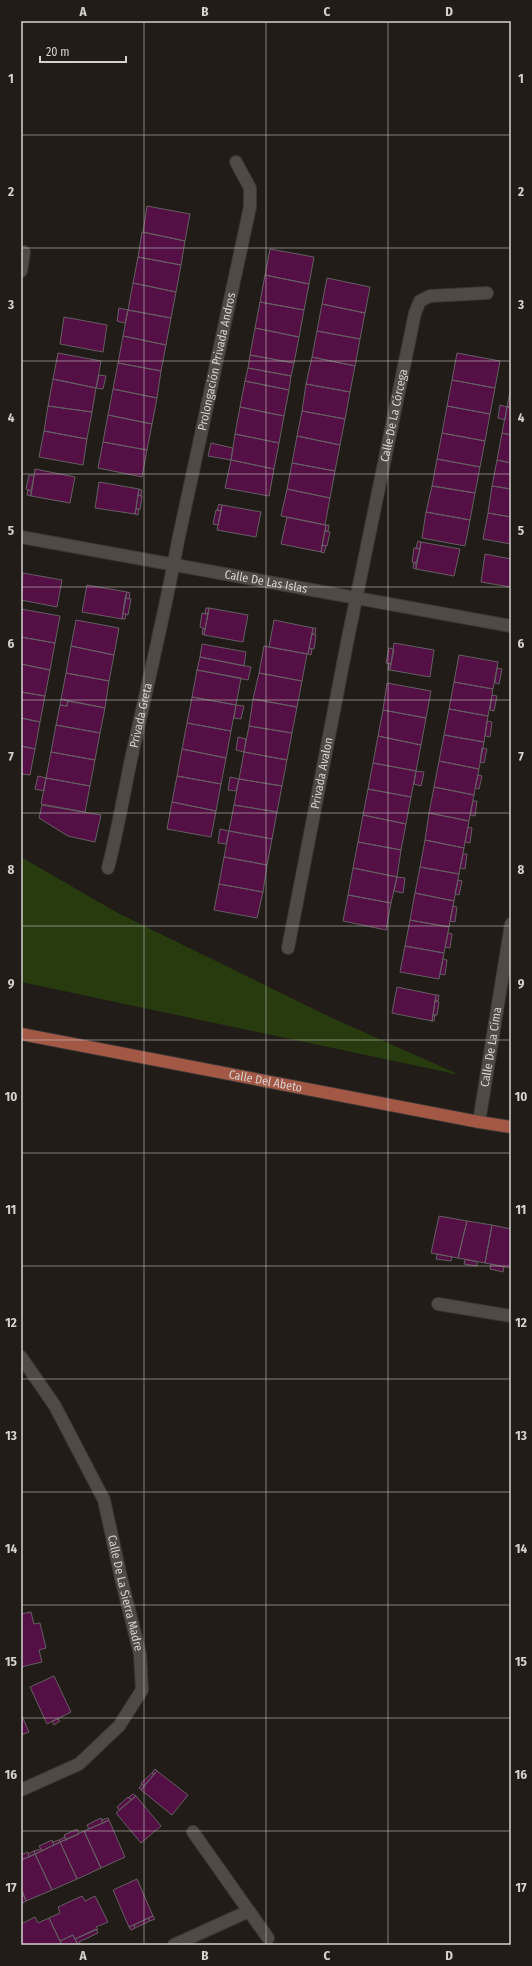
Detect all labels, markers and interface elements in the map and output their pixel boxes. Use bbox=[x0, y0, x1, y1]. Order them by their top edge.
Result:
text: A bbox=[78, 4, 87, 19]
text: B bbox=[201, 4, 209, 19]
text: C bbox=[324, 4, 331, 19]
text: D bbox=[445, 4, 453, 19]
scale bar bbox=[40, 38, 126, 64]
text: 20 m bbox=[46, 45, 70, 59]
text: 1 bbox=[8, 71, 14, 86]
text: 1 bbox=[518, 71, 524, 86]
text: 2 bbox=[7, 184, 14, 199]
text: 2 bbox=[517, 184, 524, 199]
street label: Prolongación Privada Andros bbox=[195, 291, 238, 432]
text: 3 bbox=[7, 297, 14, 312]
text: 3 bbox=[517, 297, 524, 312]
street label: Calle De La Córcega bbox=[377, 368, 410, 463]
text: 4 bbox=[8, 410, 15, 425]
text: 4 bbox=[518, 410, 525, 425]
text: 5 bbox=[8, 523, 14, 538]
text: 5 bbox=[518, 523, 524, 538]
street label: Calle De Las Islas bbox=[223, 567, 308, 596]
text: 6 bbox=[8, 636, 15, 651]
text: 6 bbox=[518, 636, 525, 651]
street label: Privada Greta bbox=[127, 682, 155, 749]
street label: Privada Avalon bbox=[308, 736, 336, 810]
text: 7 bbox=[8, 749, 14, 764]
text: 7 bbox=[518, 749, 524, 764]
text: 8 bbox=[8, 862, 15, 877]
text: 8 bbox=[518, 862, 525, 877]
text: 9 bbox=[8, 976, 15, 991]
text: 9 bbox=[518, 976, 525, 991]
street label: Calle De La Cima bbox=[478, 1006, 504, 1088]
street label: Calle Del Abeto bbox=[228, 1067, 303, 1095]
text: 10 bbox=[5, 1089, 17, 1104]
text: 10 bbox=[515, 1089, 527, 1104]
text: 11 bbox=[6, 1202, 16, 1217]
text: 11 bbox=[516, 1202, 526, 1217]
text: 12 bbox=[5, 1315, 17, 1330]
text: 12 bbox=[515, 1315, 527, 1330]
text: 13 bbox=[5, 1428, 17, 1443]
text: 13 bbox=[515, 1428, 527, 1443]
street label: Calle De La Sierra Madre bbox=[105, 1534, 146, 1652]
text: 14 bbox=[5, 1541, 17, 1556]
text: 14 bbox=[515, 1541, 527, 1556]
text: 15 bbox=[5, 1654, 17, 1669]
text: 15 bbox=[515, 1654, 527, 1669]
text: 16 bbox=[5, 1767, 17, 1782]
text: 16 bbox=[515, 1767, 527, 1782]
text: 17 bbox=[5, 1880, 17, 1895]
text: 17 bbox=[515, 1880, 527, 1895]
text: A bbox=[78, 1948, 87, 1963]
text: B bbox=[201, 1948, 209, 1963]
text: C bbox=[324, 1948, 331, 1963]
text: D bbox=[445, 1948, 453, 1963]

